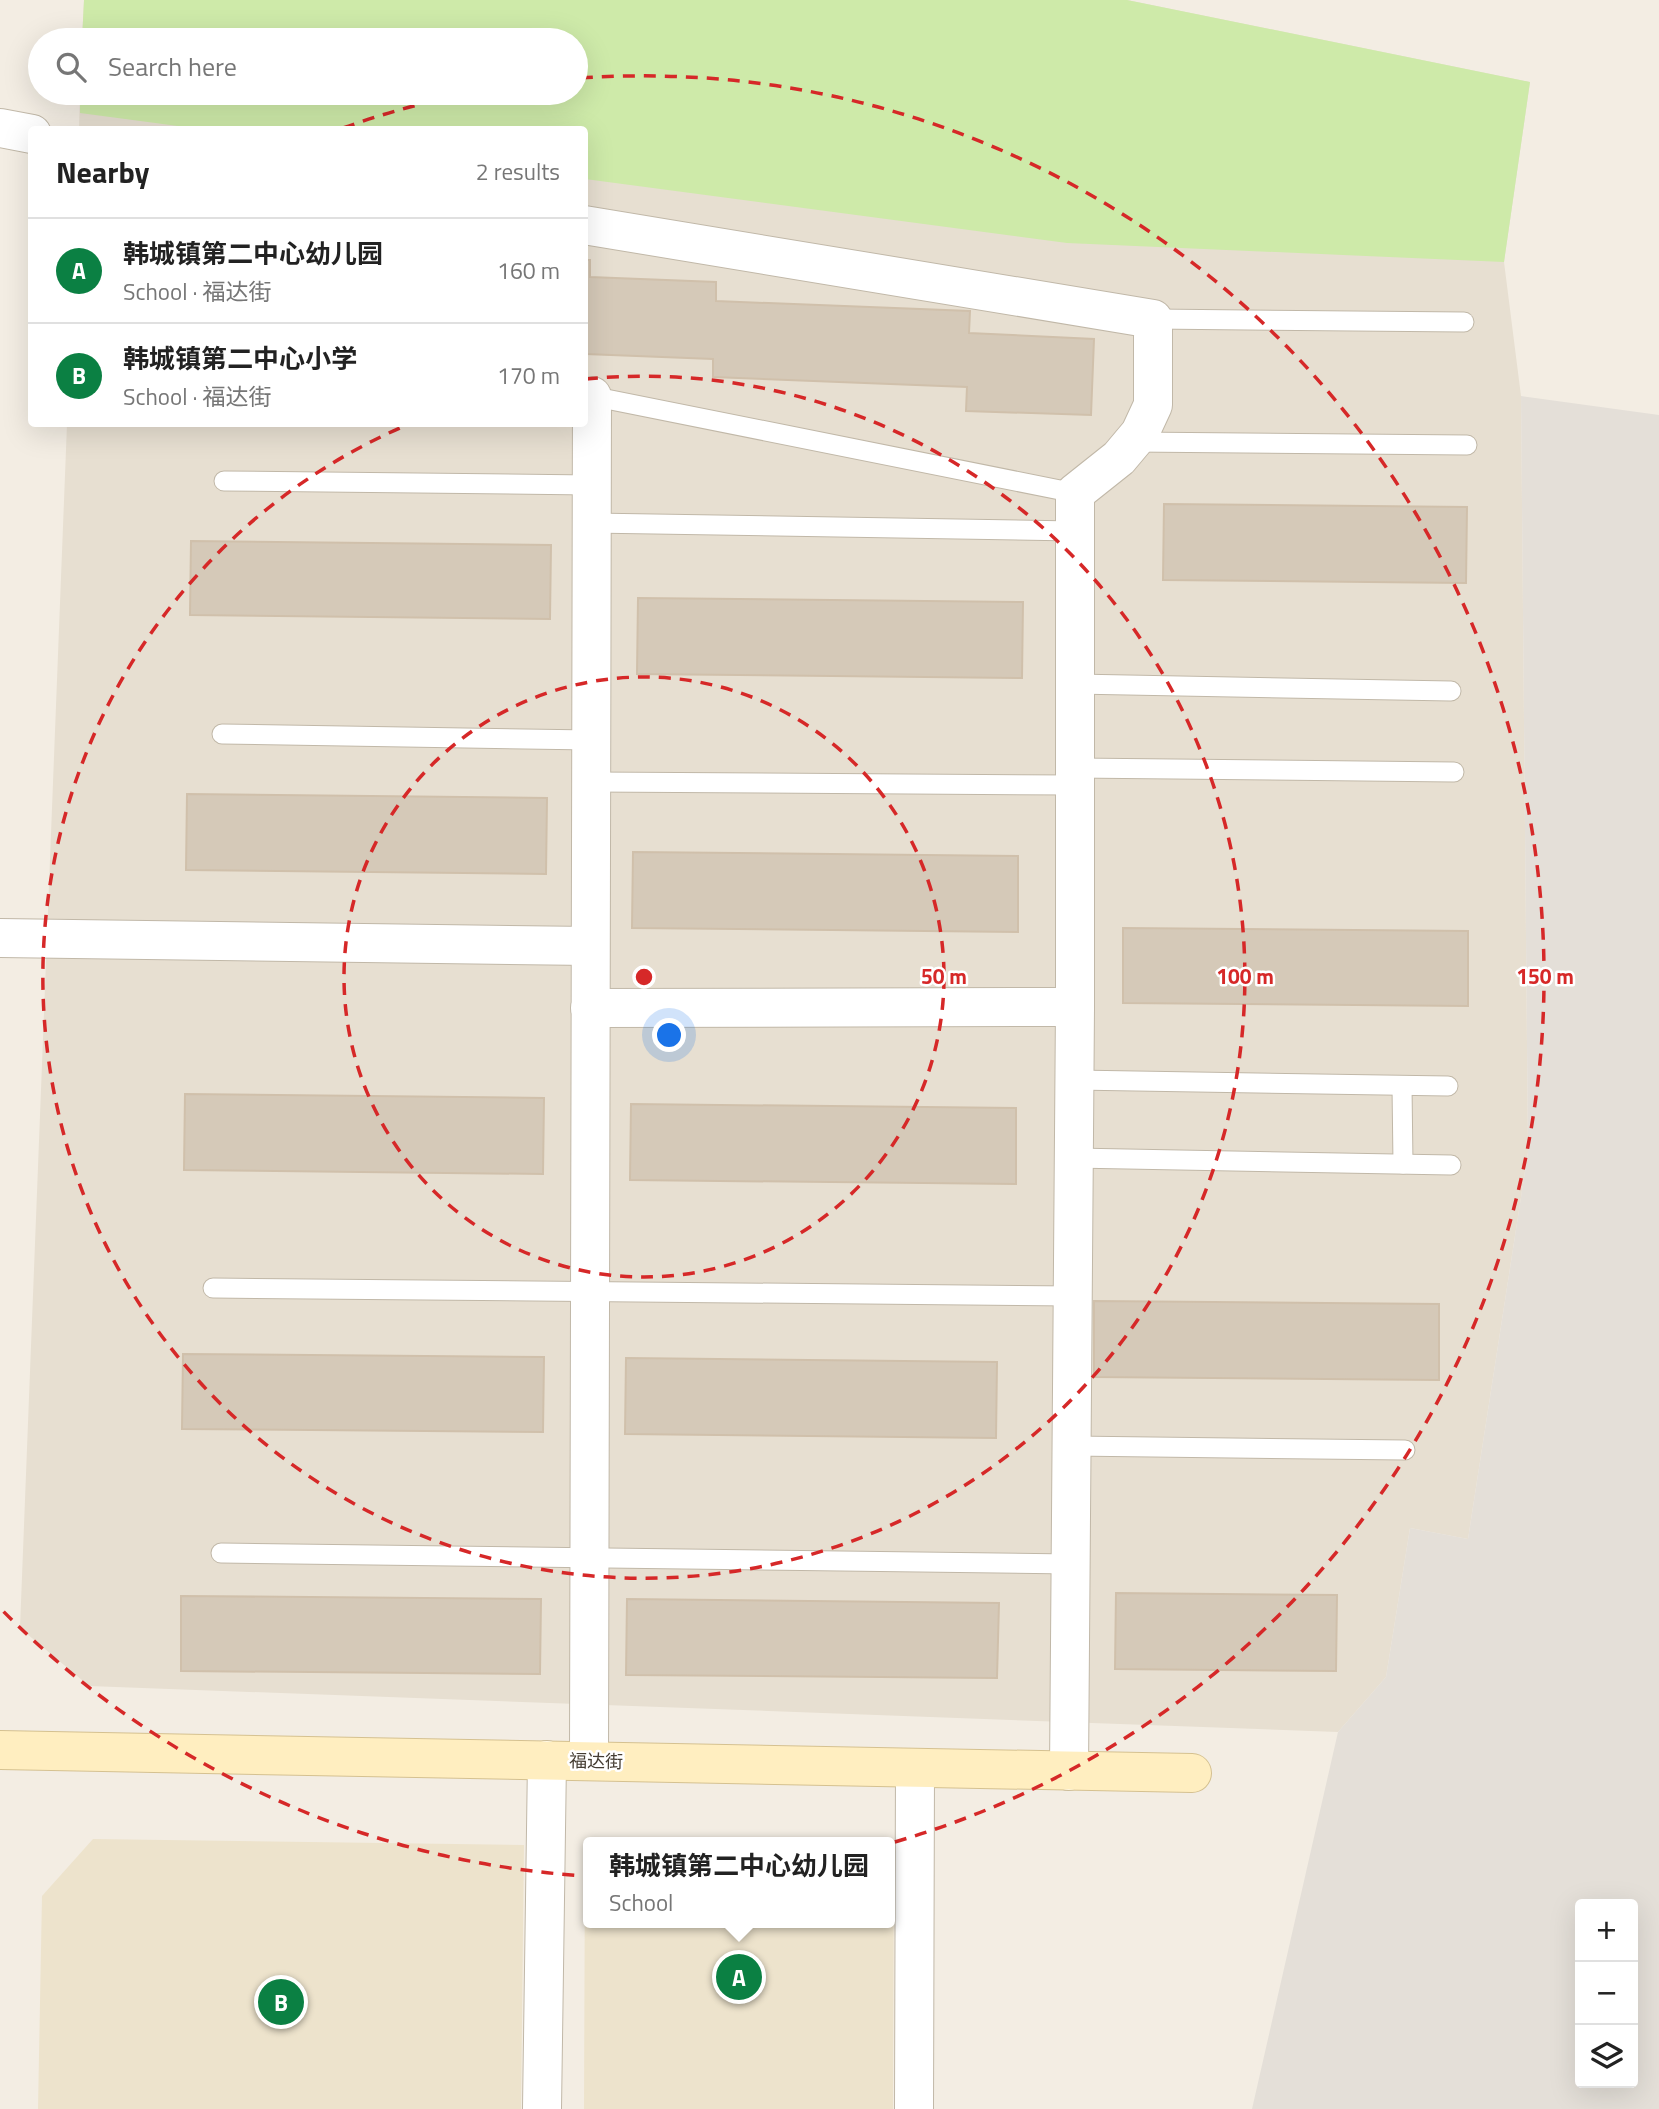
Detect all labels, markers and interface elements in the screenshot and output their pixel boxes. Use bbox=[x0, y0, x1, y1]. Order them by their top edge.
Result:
search box bbox=[28, 28, 588, 105]
text: Search here bbox=[108, 47, 237, 86]
icon: search bbox=[52, 48, 90, 86]
text: Nearby bbox=[56, 149, 149, 195]
text: 2 results bbox=[476, 154, 560, 189]
text: 韩城镇第二中心幼儿园 bbox=[123, 234, 383, 273]
text: A bbox=[72, 253, 86, 288]
text: 160 m bbox=[497, 253, 560, 288]
text: School · 福达街 bbox=[123, 274, 272, 309]
text: 韩城镇第二中心小学 bbox=[123, 339, 357, 378]
text: B bbox=[72, 358, 86, 393]
text: 170 m bbox=[497, 358, 560, 393]
text: School · 福达街 bbox=[123, 379, 272, 414]
text: 50 m bbox=[921, 960, 967, 992]
text: 100 m bbox=[1216, 960, 1274, 992]
text: 150 m bbox=[1516, 960, 1574, 992]
centre of rings bbox=[632, 965, 656, 989]
your location bbox=[652, 1018, 686, 1052]
street label: 福达街 bbox=[569, 1747, 623, 1775]
popup bbox=[583, 1837, 895, 1928]
text: 韩城镇第二中心幼儿园 bbox=[609, 1846, 869, 1885]
text: School bbox=[609, 1885, 673, 1920]
map controls bbox=[1575, 1899, 1638, 2088]
button: + bbox=[1575, 1899, 1638, 1962]
pin: A bbox=[716, 1951, 762, 2003]
button: − bbox=[1575, 1962, 1638, 2025]
pin: B bbox=[258, 1976, 304, 2028]
button: layers bbox=[1575, 2025, 1638, 2088]

